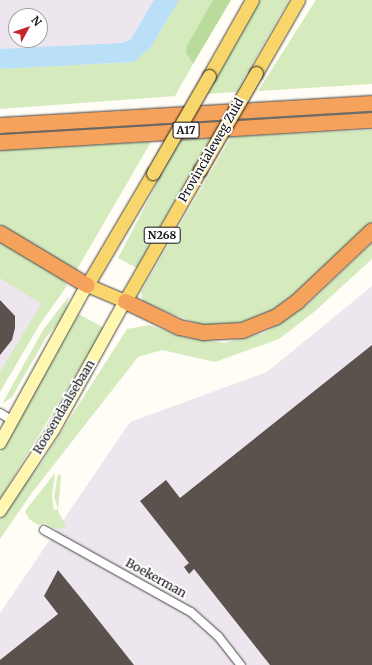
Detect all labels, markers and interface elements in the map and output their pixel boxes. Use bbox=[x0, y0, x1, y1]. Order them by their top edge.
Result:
north arrow bbox=[8, 8, 48, 48]
text: N bbox=[28, 13, 45, 29]
street label: Provincialeweg Zuid bbox=[175, 96, 247, 204]
road number: A17 bbox=[172, 121, 200, 139]
road number: N268 bbox=[143, 226, 181, 244]
street label: Roosendaalsebaan bbox=[30, 357, 98, 457]
street label: Boekerman bbox=[123, 555, 189, 601]

